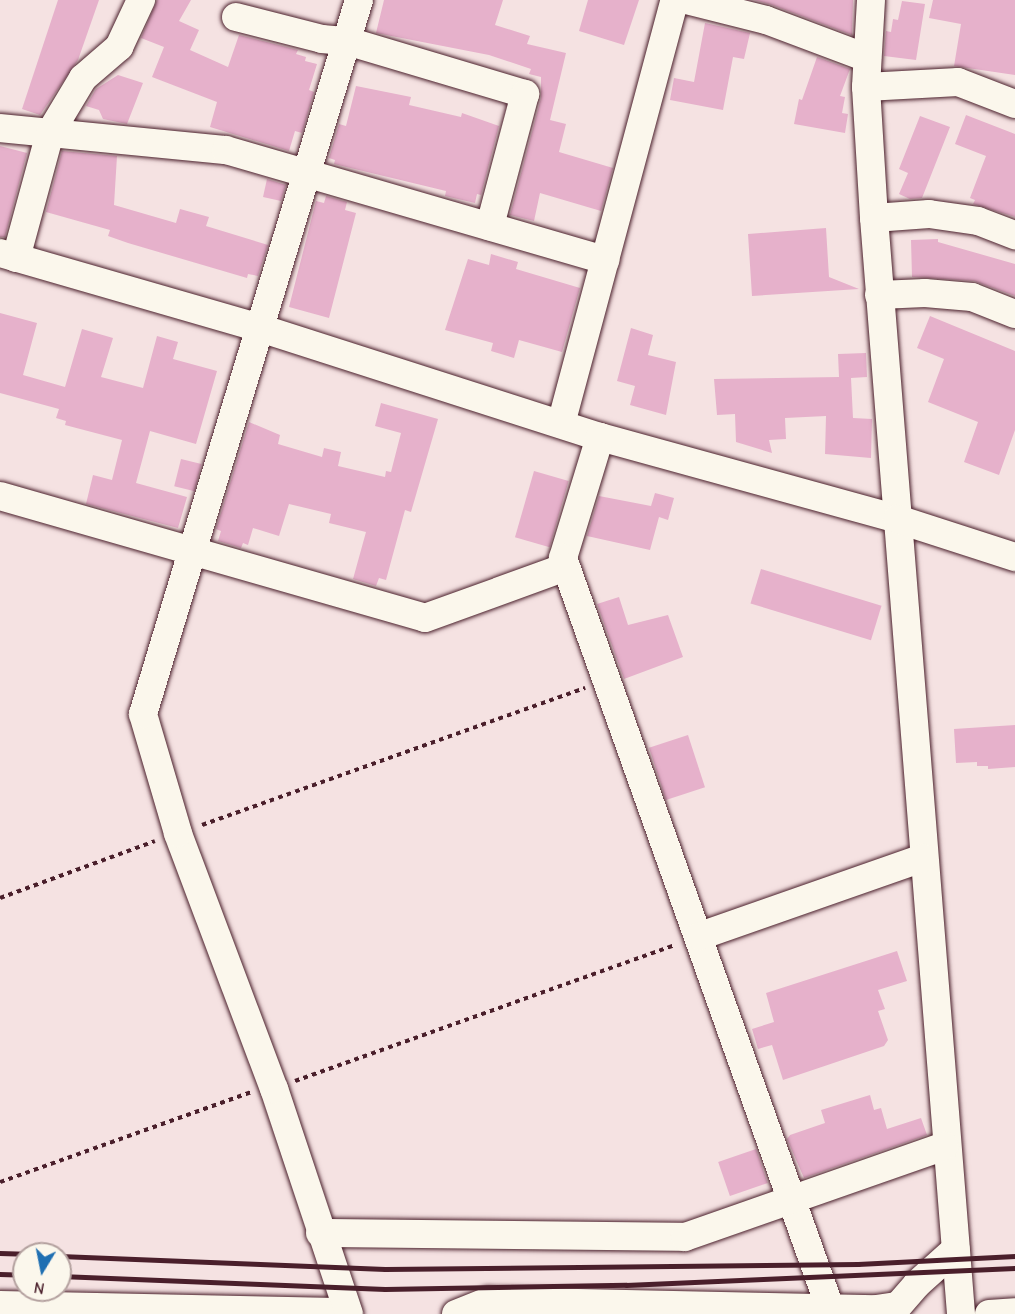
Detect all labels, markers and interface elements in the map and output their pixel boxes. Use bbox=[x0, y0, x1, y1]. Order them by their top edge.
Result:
north arrow bbox=[12, 1242, 72, 1302]
text: N bbox=[33, 1278, 46, 1298]

